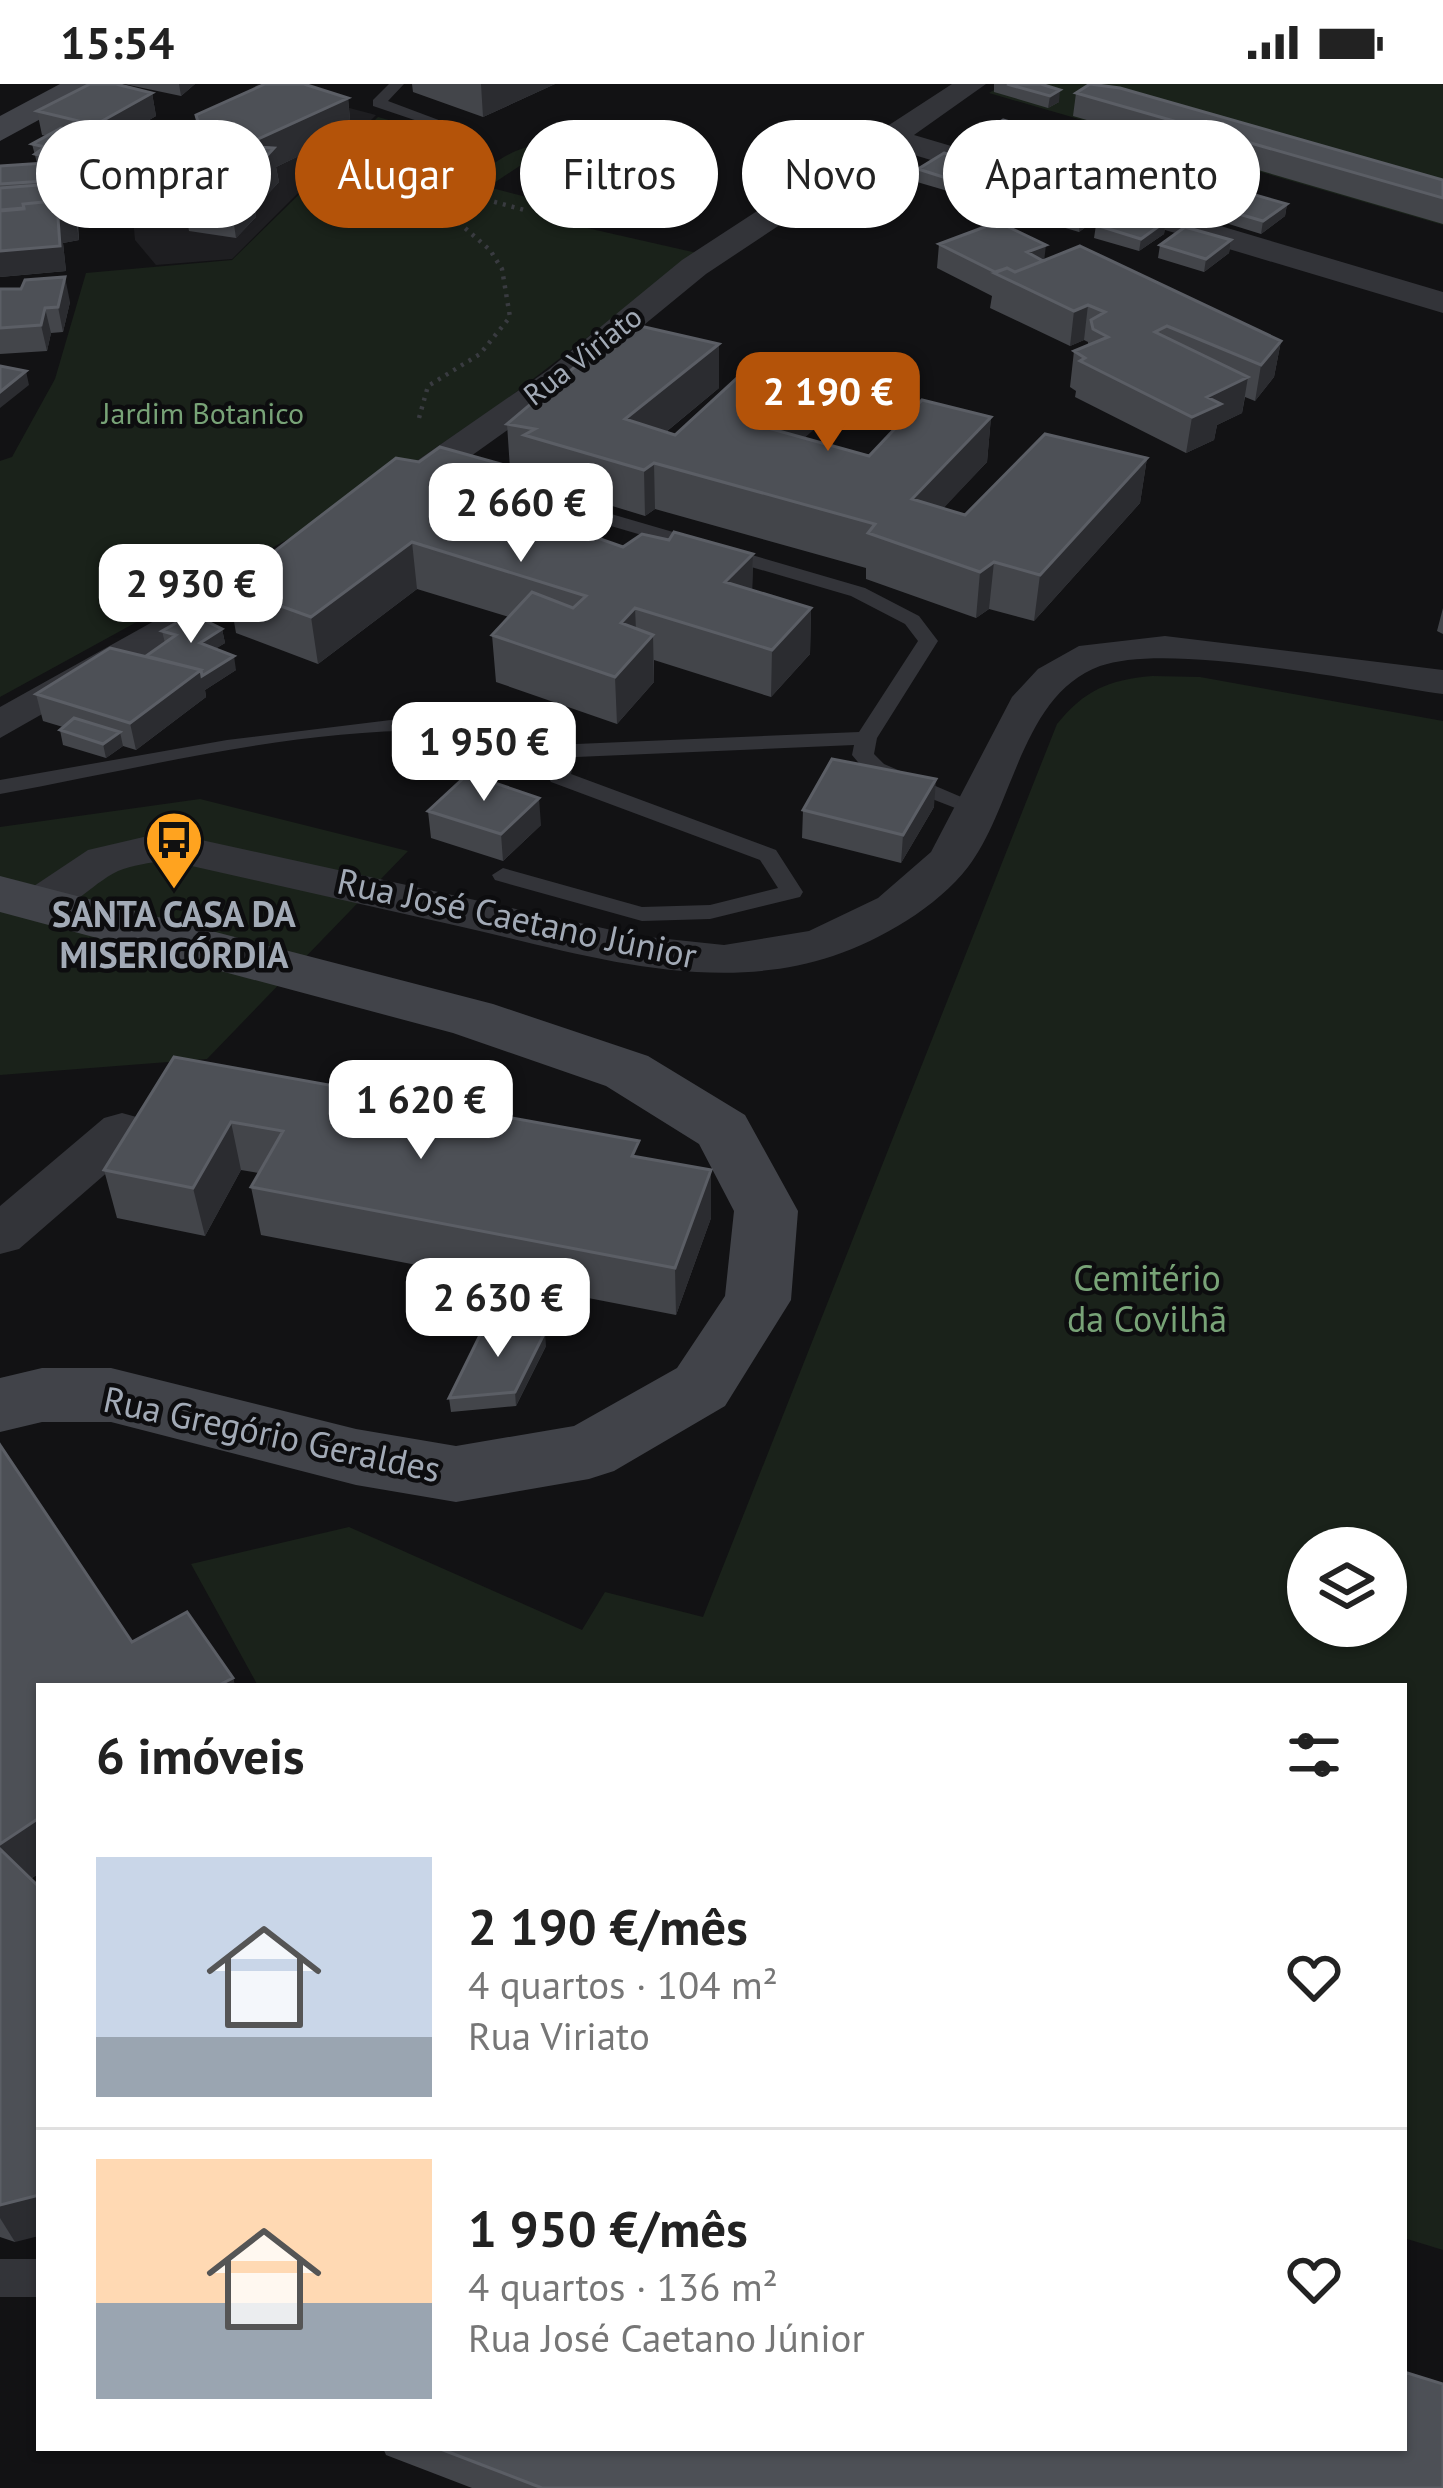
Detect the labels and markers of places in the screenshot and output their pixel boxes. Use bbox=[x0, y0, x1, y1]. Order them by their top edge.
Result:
pin: 2 190 € bbox=[717, 352, 939, 454]
pin: 2 660 € bbox=[410, 463, 632, 565]
pin: 2 930 € bbox=[80, 544, 302, 646]
pin: 1 950 € bbox=[373, 702, 595, 804]
bus stop icon: SANTA CASA DA MISERICÓRDIA bbox=[143, 809, 205, 891]
place label: SANTA CASA DA MISERICÓRDIA bbox=[52, 890, 296, 978]
pin: 1 620 € bbox=[310, 1060, 532, 1162]
pin: 2 630 € bbox=[387, 1258, 609, 1360]

